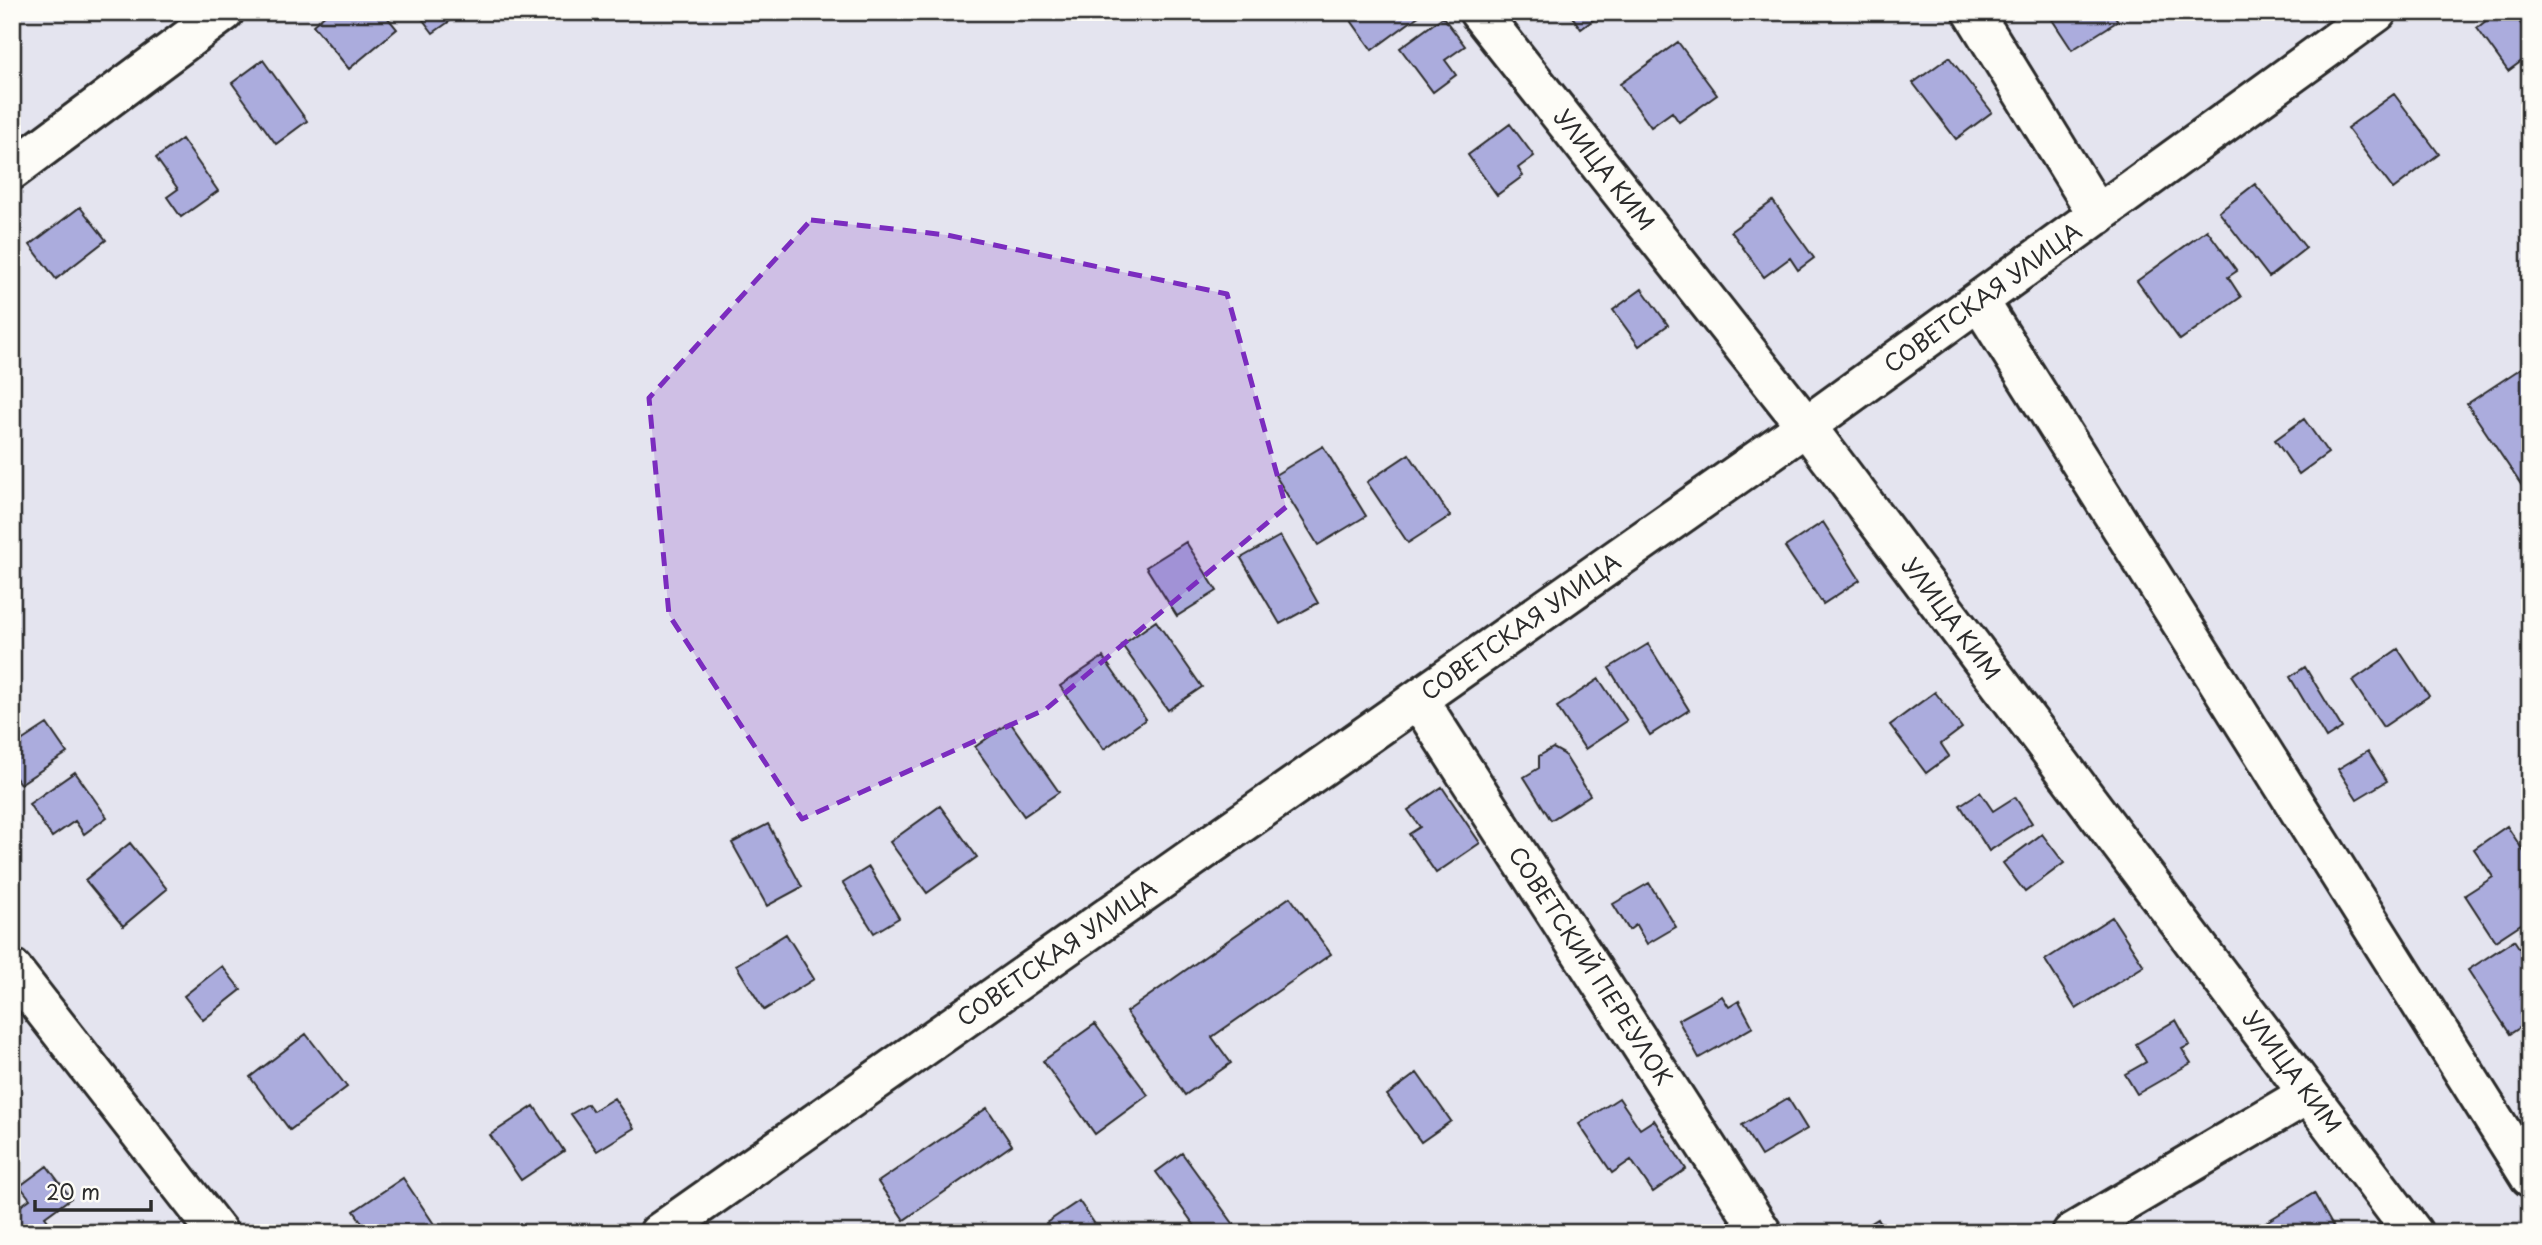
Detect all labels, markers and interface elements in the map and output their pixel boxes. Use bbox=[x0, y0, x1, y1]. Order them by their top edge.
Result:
street label: УЛИЦА КИМ bbox=[1546, 101, 1664, 237]
street label: СОВЕТСКАЯ УЛИЦА bbox=[1876, 213, 2088, 381]
street label: СОВЕТСКАЯ УЛИЦА bbox=[1413, 543, 1627, 708]
street label: УЛИЦА КИМ bbox=[1894, 549, 2010, 687]
street label: СОВЕТСКИЙ ПЕРЕУЛОК bbox=[1501, 839, 1682, 1092]
street label: СОВЕТСКАЯ УЛИЦА bbox=[949, 869, 1163, 1034]
street label: УЛИЦА КИМ bbox=[2235, 1002, 2351, 1140]
scale bar bbox=[35, 1168, 150, 1212]
text: 20 m bbox=[46, 1175, 100, 1207]

